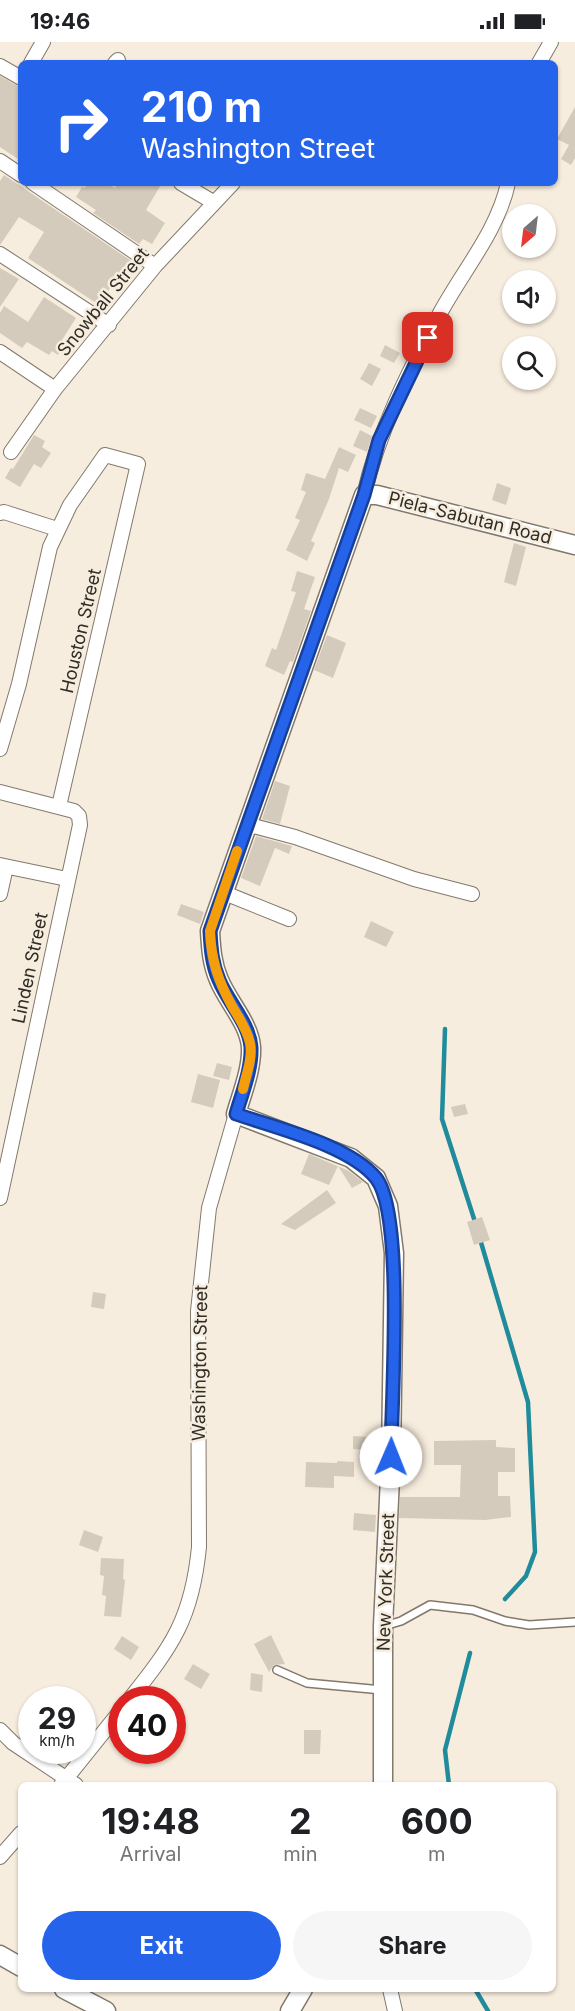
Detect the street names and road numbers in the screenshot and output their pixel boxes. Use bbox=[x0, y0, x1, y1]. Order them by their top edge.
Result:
street label: Snowball Street bbox=[53, 243, 153, 360]
street label: Piela-Sabutan Road bbox=[386, 487, 554, 548]
street label: Houston Street bbox=[56, 566, 105, 695]
street label: Linden Street bbox=[7, 910, 52, 1025]
street label: Washington Street bbox=[188, 1285, 211, 1441]
street label: New York Street bbox=[373, 1513, 398, 1651]

